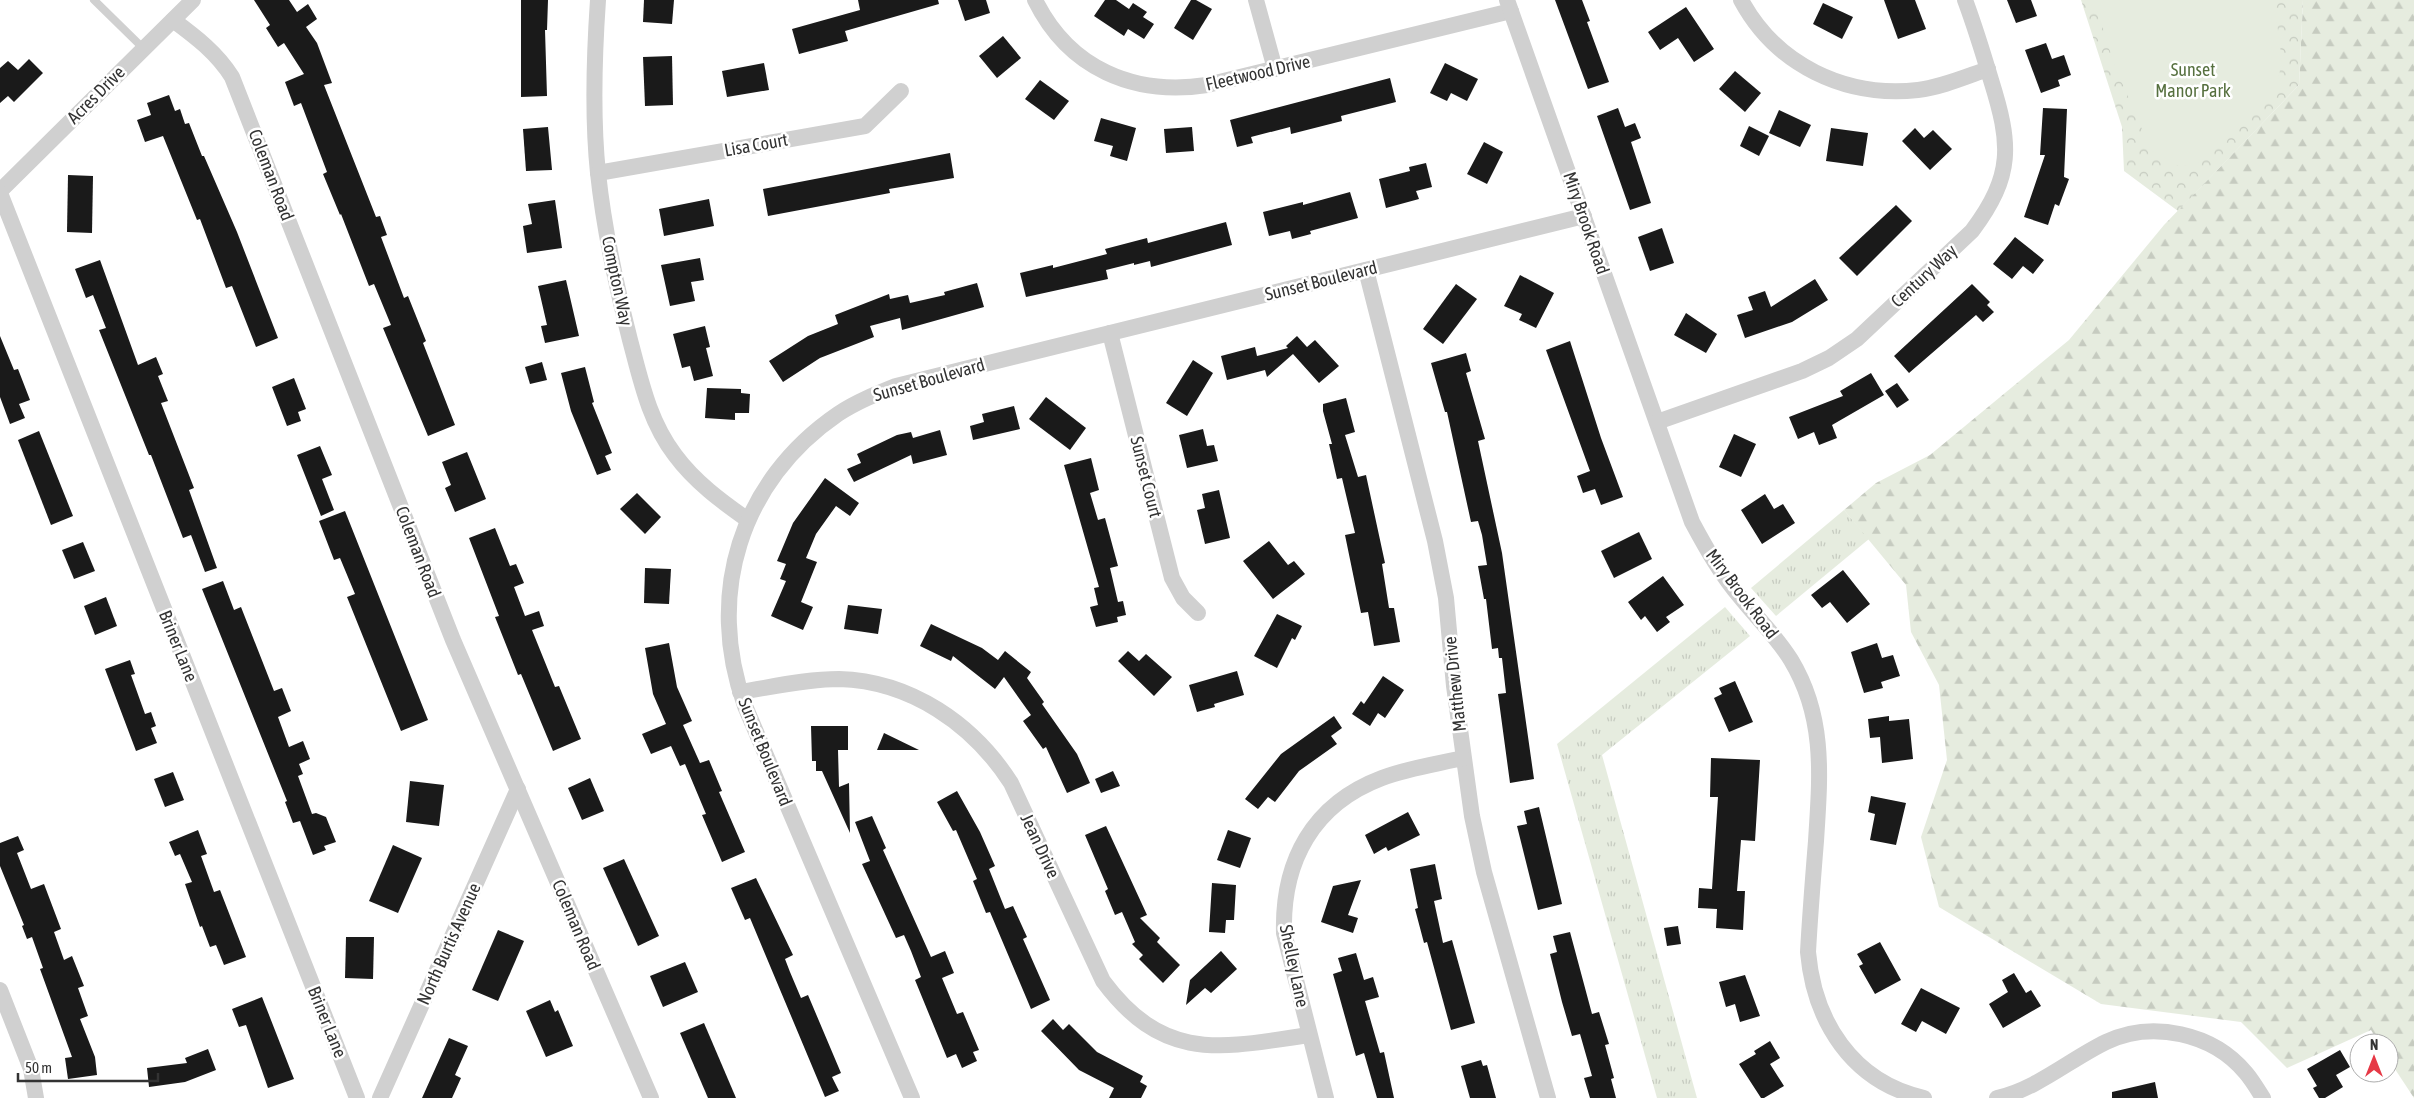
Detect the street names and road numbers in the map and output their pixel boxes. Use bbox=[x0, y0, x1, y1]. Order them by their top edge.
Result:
street label: Fleetwood Drive bbox=[1204, 50, 1312, 95]
street label: Acres Drive bbox=[63, 62, 129, 128]
street label: Coleman Road bbox=[244, 126, 299, 223]
street label: Lisa Court bbox=[723, 129, 789, 160]
street label: Miry Brook Road bbox=[1559, 169, 1614, 277]
street label: Compton Way bbox=[598, 234, 637, 328]
street label: Century Way bbox=[1886, 240, 1961, 311]
street label: Sunset Boulevard bbox=[1263, 256, 1379, 305]
street label: Sunset Boulevard bbox=[871, 354, 987, 405]
street label: Sunset Court bbox=[1126, 434, 1167, 520]
street label: Coleman Road bbox=[391, 503, 446, 600]
street label: Miry Brook Road bbox=[1702, 545, 1783, 643]
street label: Briner Lane bbox=[155, 607, 202, 684]
street label: Matthew Drive bbox=[1439, 635, 1470, 733]
street label: Sunset Boulevard bbox=[734, 695, 797, 809]
street label: Jean Drive bbox=[1016, 810, 1064, 881]
street label: Coleman Road bbox=[548, 876, 605, 973]
street label: North Burtis Avenue bbox=[412, 880, 485, 1008]
street label: Shelley Lane bbox=[1275, 923, 1313, 1009]
street label: Briner Lane bbox=[304, 983, 351, 1060]

